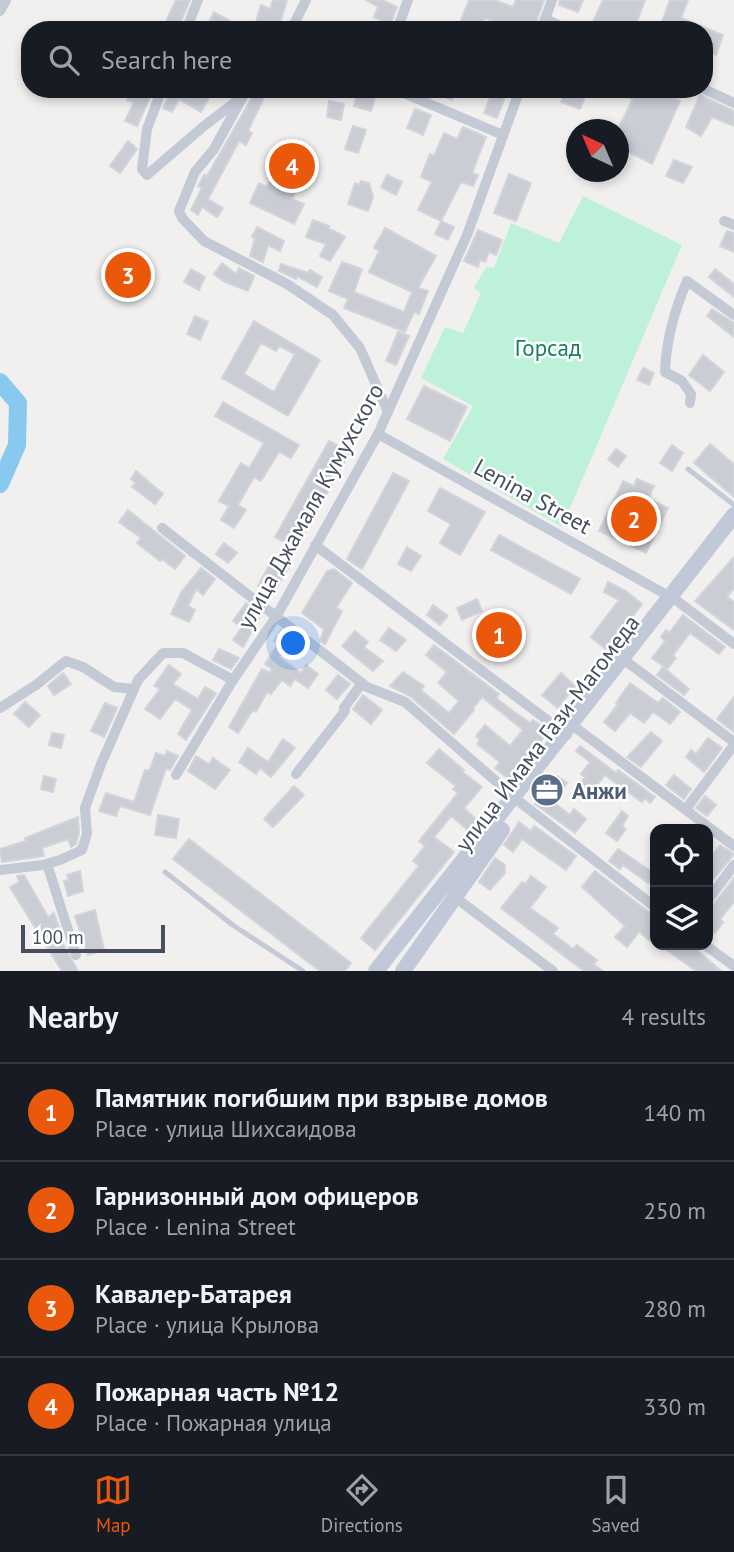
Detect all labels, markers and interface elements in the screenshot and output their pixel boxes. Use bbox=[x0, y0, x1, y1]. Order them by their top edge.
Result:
search box bbox=[21, 21, 713, 98]
icon: search bbox=[45, 41, 83, 79]
text: Search here bbox=[101, 43, 232, 76]
north arrow bbox=[566, 119, 629, 182]
pin: 4 bbox=[269, 140, 315, 192]
pin: 3 bbox=[105, 249, 151, 301]
park label: Горсад bbox=[515, 333, 581, 362]
street label: улица Джамаля Кумухского bbox=[230, 378, 390, 634]
street label: Lenina Street bbox=[469, 452, 597, 540]
pin: 2 bbox=[611, 493, 657, 545]
street label: улица Имама Гази-Магомеда bbox=[448, 609, 646, 857]
pin: 1 bbox=[476, 609, 522, 661]
your location bbox=[276, 626, 310, 660]
office icon: Анжи bbox=[528, 771, 566, 809]
place label: Анжи bbox=[572, 776, 627, 805]
map controls bbox=[650, 824, 713, 950]
button: locate bbox=[650, 824, 713, 887]
button: layers bbox=[650, 887, 713, 950]
scale bar bbox=[21, 922, 164, 954]
text: 100 m bbox=[32, 925, 84, 949]
text: Nearby bbox=[28, 997, 118, 1036]
text: 4 results bbox=[622, 1002, 706, 1031]
text: Памятник погибшим при взрыве домов bbox=[95, 1081, 548, 1114]
text: 1 bbox=[44, 1098, 58, 1127]
text: 140 m bbox=[644, 1098, 706, 1127]
text: Place · улица Шихсаидова bbox=[95, 1114, 357, 1143]
text: Гарнизонный дом офицеров bbox=[95, 1179, 419, 1212]
text: 2 bbox=[44, 1196, 58, 1225]
text: 250 m bbox=[644, 1196, 706, 1225]
text: Place · Lenina Street bbox=[95, 1212, 296, 1241]
text: Кавалер-Батарея bbox=[95, 1277, 292, 1310]
text: 3 bbox=[44, 1294, 58, 1323]
text: 280 m bbox=[644, 1294, 706, 1323]
text: Place · улица Крылова bbox=[95, 1310, 319, 1339]
text: Пожарная часть №12 bbox=[95, 1375, 339, 1408]
text: 4 bbox=[44, 1392, 58, 1421]
text: 330 m bbox=[644, 1392, 706, 1421]
text: Place · Пожарная улица bbox=[95, 1408, 332, 1437]
tab: Map bbox=[94, 1471, 132, 1537]
tab: Directions bbox=[321, 1471, 403, 1537]
tab: Saved bbox=[591, 1471, 640, 1537]

